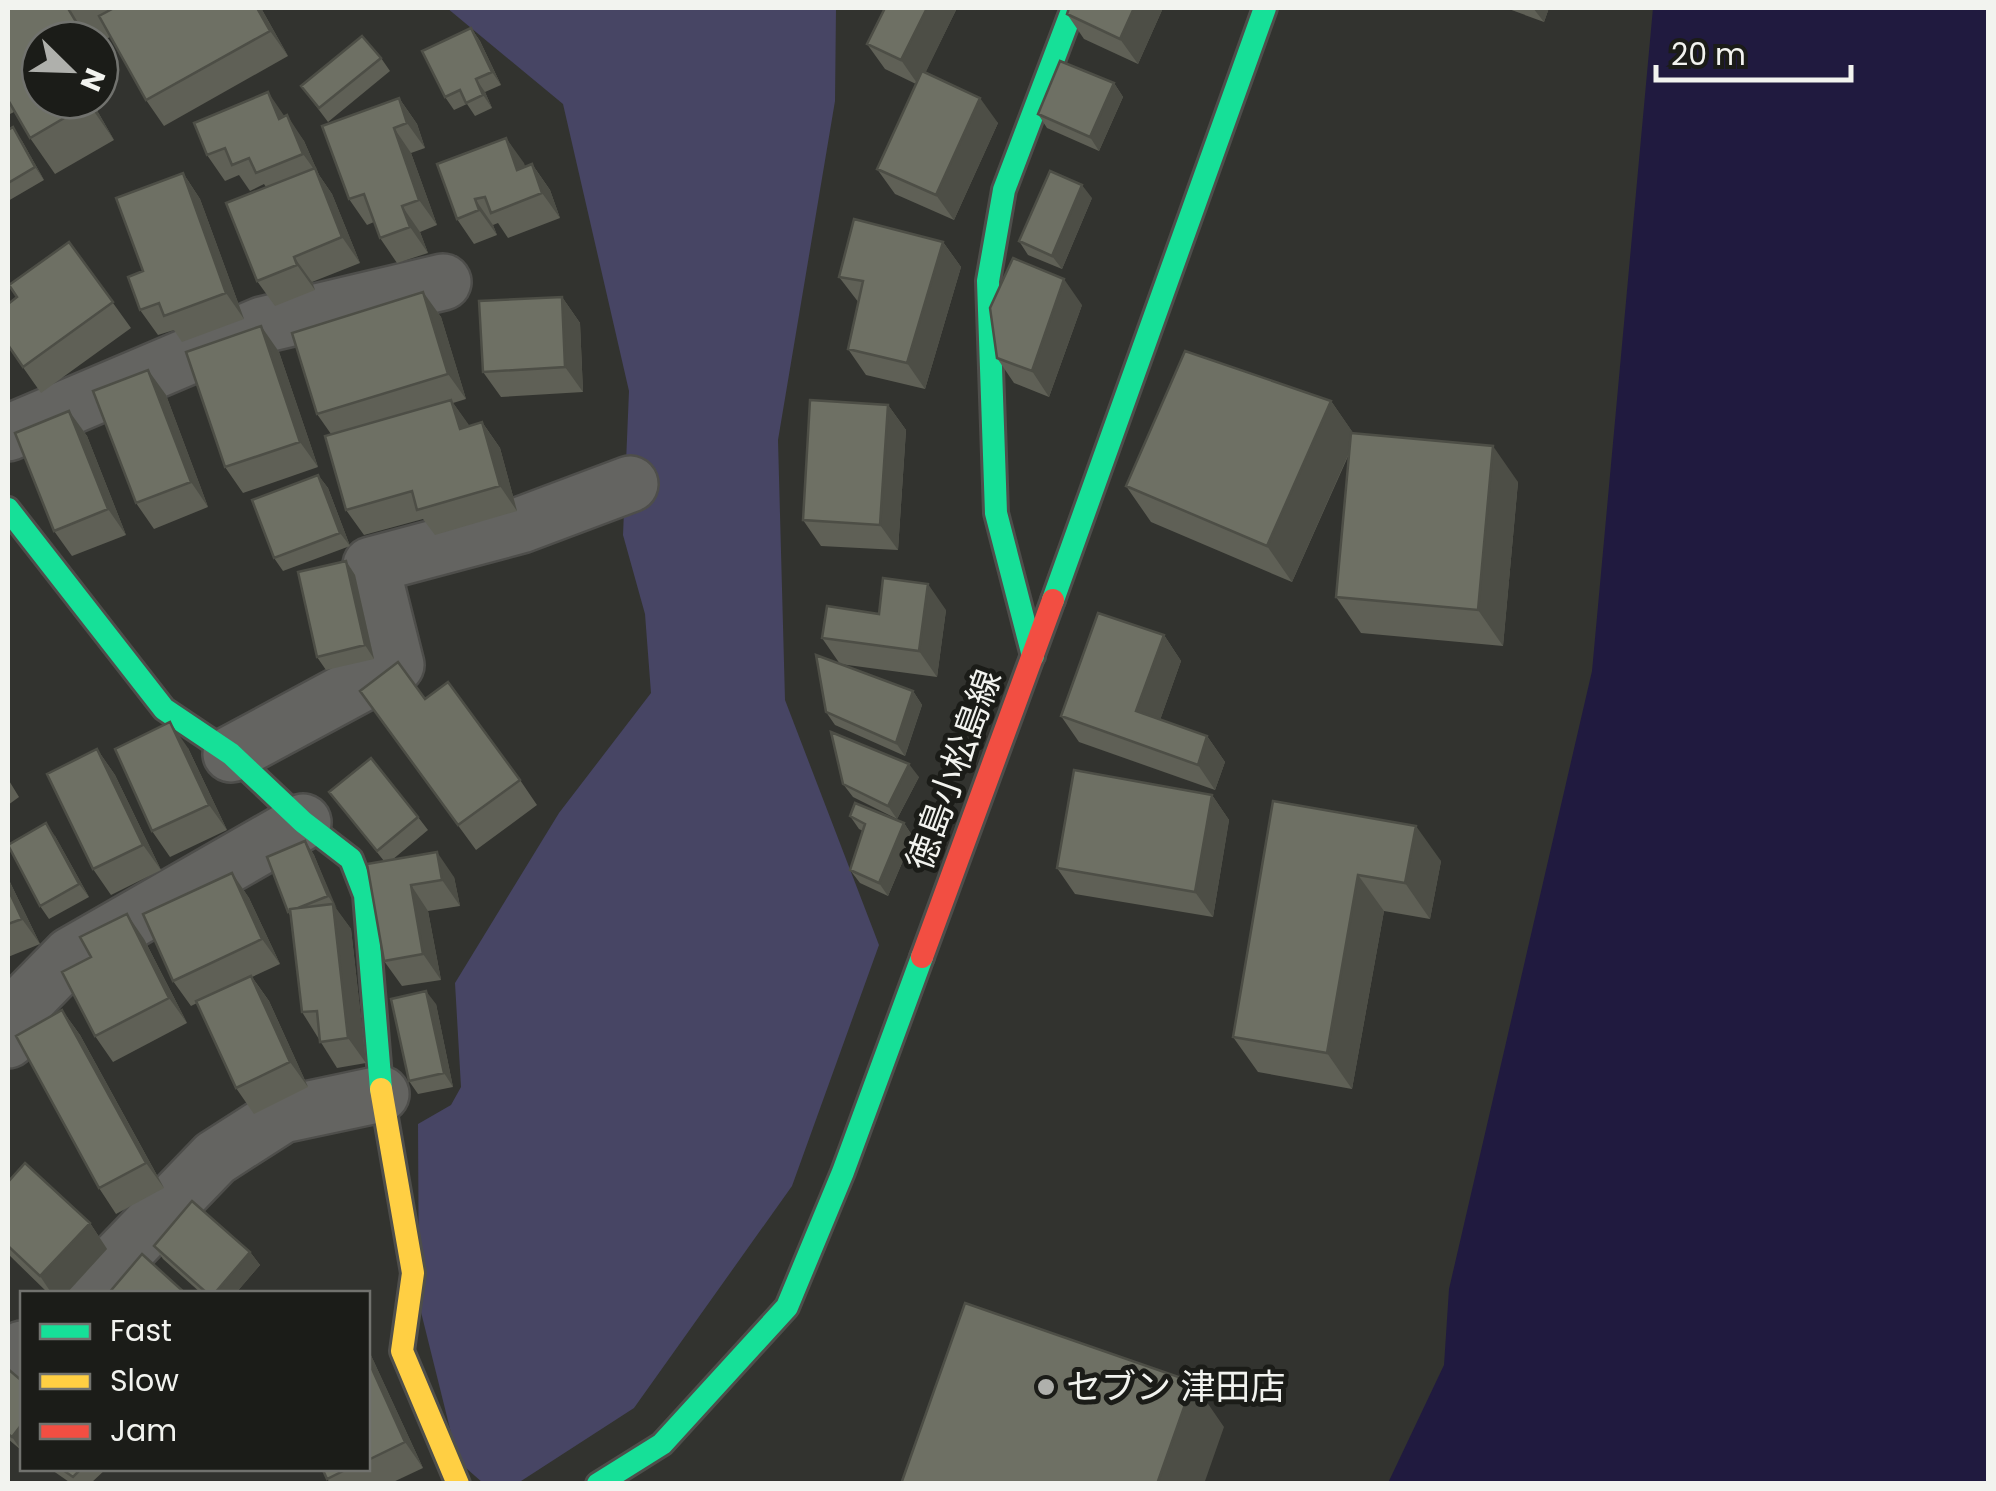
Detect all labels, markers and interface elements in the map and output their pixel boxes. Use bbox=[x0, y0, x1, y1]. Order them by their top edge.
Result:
north arrow bbox=[20, 20, 120, 120]
scale bar bbox=[1656, 20, 1851, 82]
text: 20 m bbox=[1671, 33, 1746, 76]
text: N bbox=[70, 62, 115, 97]
street label: 徳島小松島線 bbox=[895, 663, 1012, 877]
legend bbox=[20, 1291, 370, 1471]
text: Fast bbox=[110, 1309, 172, 1352]
text: Slow bbox=[110, 1359, 179, 1402]
place label: セブン 津田店 bbox=[1066, 1362, 1285, 1411]
marker: セブン 津田店 bbox=[1035, 1376, 1057, 1398]
text: Jam bbox=[110, 1409, 177, 1452]

